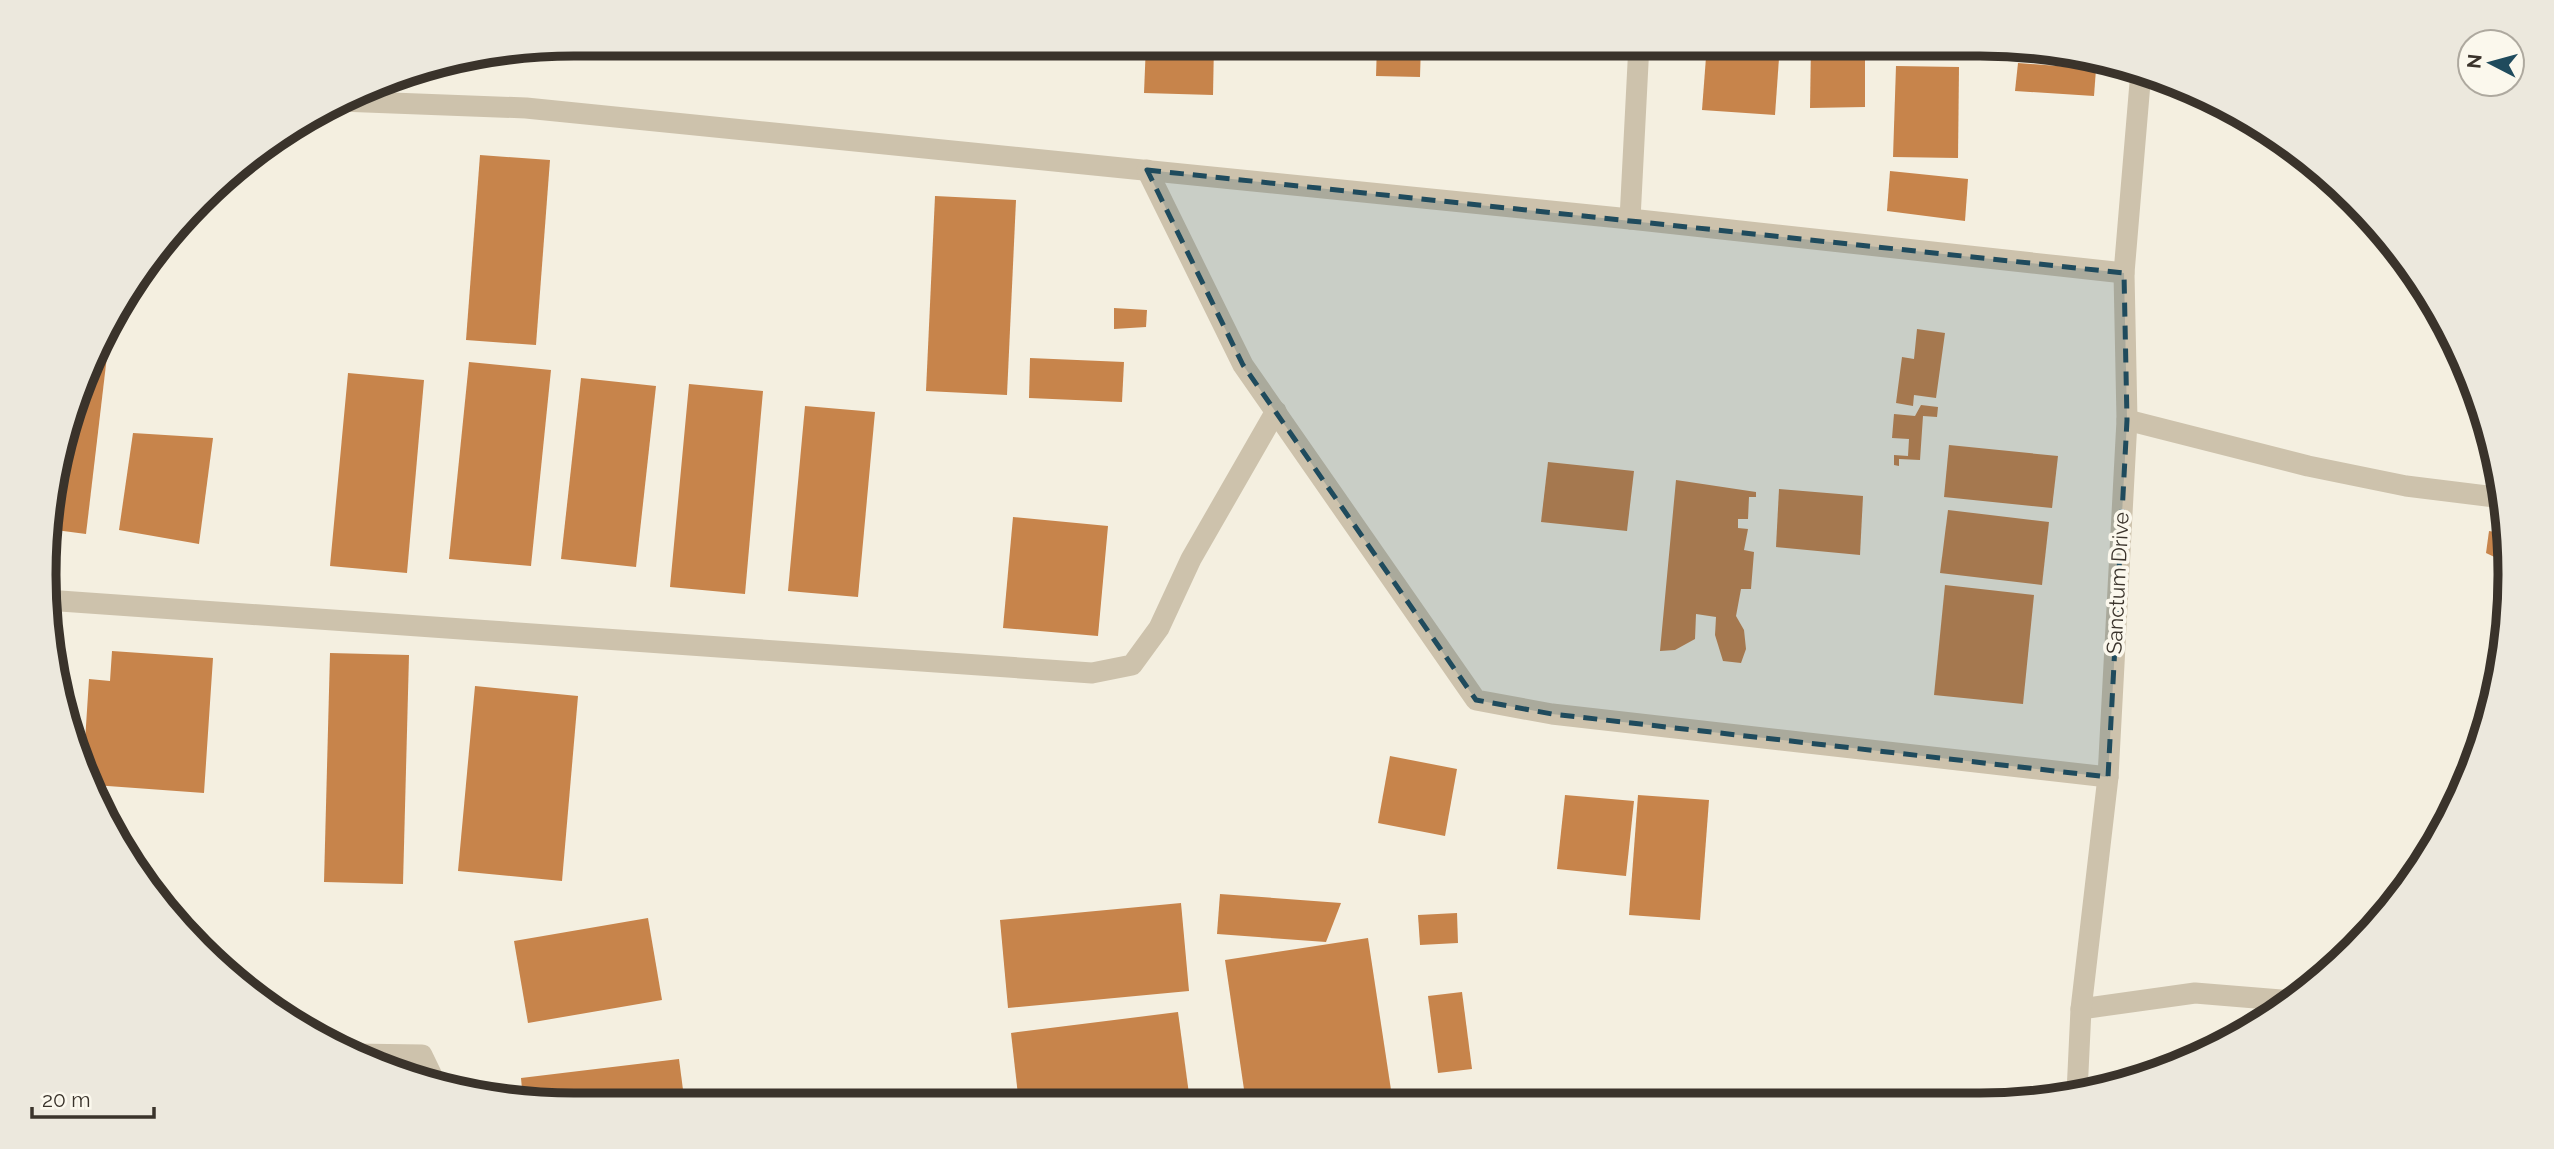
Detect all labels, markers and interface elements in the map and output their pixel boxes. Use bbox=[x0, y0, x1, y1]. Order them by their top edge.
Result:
north arrow bbox=[2456, 28, 2526, 98]
text: N bbox=[2462, 53, 2486, 70]
street label: Sanctum Drive bbox=[2101, 511, 2134, 655]
scale bar bbox=[32, 1076, 154, 1120]
text: 20 m bbox=[42, 1087, 90, 1112]

